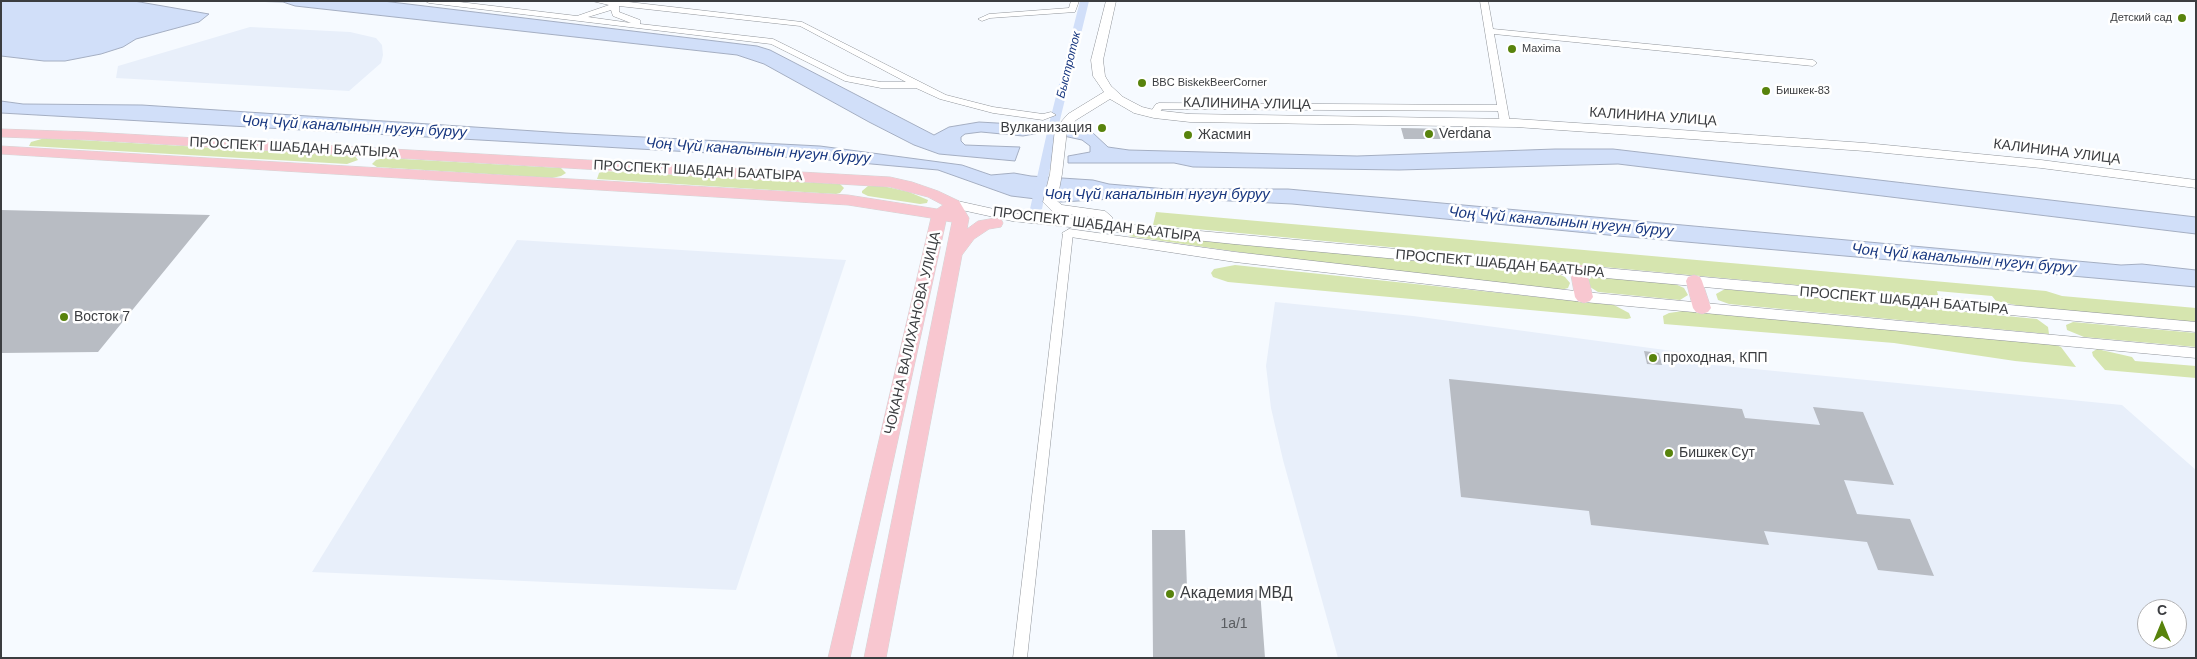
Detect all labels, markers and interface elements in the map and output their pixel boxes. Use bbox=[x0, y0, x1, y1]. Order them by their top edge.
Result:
place label: Детский сад bbox=[2110, 11, 2172, 25]
marker: Детский сад bbox=[2176, 12, 2188, 24]
water label: Быстроток bbox=[1054, 30, 1084, 100]
place label: Maxima bbox=[1522, 42, 1561, 56]
marker: Maxima bbox=[1506, 43, 1518, 55]
place label: BBC BiskekBeerCorner bbox=[1152, 76, 1267, 90]
marker: BBC BiskekBeerCorner bbox=[1136, 77, 1148, 89]
place label: Бишкек-83 bbox=[1776, 84, 1830, 98]
marker: Бишкек-83 bbox=[1760, 85, 1772, 97]
street label: КАЛИНИНА УЛИЦА bbox=[1183, 94, 1311, 114]
street label: КАЛИНИНА УЛИЦА bbox=[1589, 104, 1717, 130]
water label: Чоң Чүй каналынын нугун буруу bbox=[241, 112, 467, 142]
place label: Вулканизация bbox=[1001, 120, 1092, 136]
marker: Вулканизация bbox=[1096, 122, 1108, 134]
place label: Verdana bbox=[1439, 126, 1491, 142]
place label: Жасмин bbox=[1198, 127, 1251, 143]
marker: Verdana bbox=[1423, 128, 1435, 140]
marker: Жасмин bbox=[1182, 129, 1194, 141]
street label: ПРОСПЕКТ ШАБДАН БААТЫРА bbox=[189, 134, 399, 162]
water label: Чоң Чүй каналынын нугун буруу bbox=[645, 134, 871, 168]
street label: КАЛИНИНА УЛИЦА bbox=[1992, 136, 2122, 168]
street label: ПРОСПЕКТ ШАБДАН БААТЫРА bbox=[593, 157, 803, 185]
water label: Чоң Чүй каналынын нугун буруу bbox=[1044, 186, 1270, 204]
water label: Чоң Чүй каналынын нугун буруу bbox=[1448, 203, 1674, 241]
street label: ПРОСПЕКТ ШАБДАН БААТЫРА bbox=[992, 204, 1202, 246]
street label: ЧОКАНА ВАЛИХАНОВА УЛИЦА bbox=[881, 230, 945, 436]
water label: Чоң Чүй каналынын нугун буруу bbox=[1851, 240, 2077, 278]
street label: ПРОСПЕКТ ШАБДАН БААТЫРА bbox=[1395, 247, 1605, 281]
street label: ПРОСПЕКТ ШАБДАН БААТЫРА bbox=[1799, 284, 2009, 318]
place label: Восток 7 bbox=[74, 309, 130, 325]
marker: Восток 7 bbox=[58, 311, 70, 323]
place label: проходная, КПП bbox=[1663, 350, 1768, 366]
marker: проходная, КПП bbox=[1647, 352, 1659, 364]
place label: Бишкек Сут bbox=[1679, 445, 1755, 461]
marker: Бишкек Сут bbox=[1663, 447, 1675, 459]
place label: Академия МВД bbox=[1180, 584, 1293, 604]
marker: Академия МВД bbox=[1164, 588, 1176, 600]
north arrow bbox=[2137, 599, 2187, 649]
text: С bbox=[2157, 602, 2167, 618]
house number: 1а/1 bbox=[1220, 616, 1248, 632]

